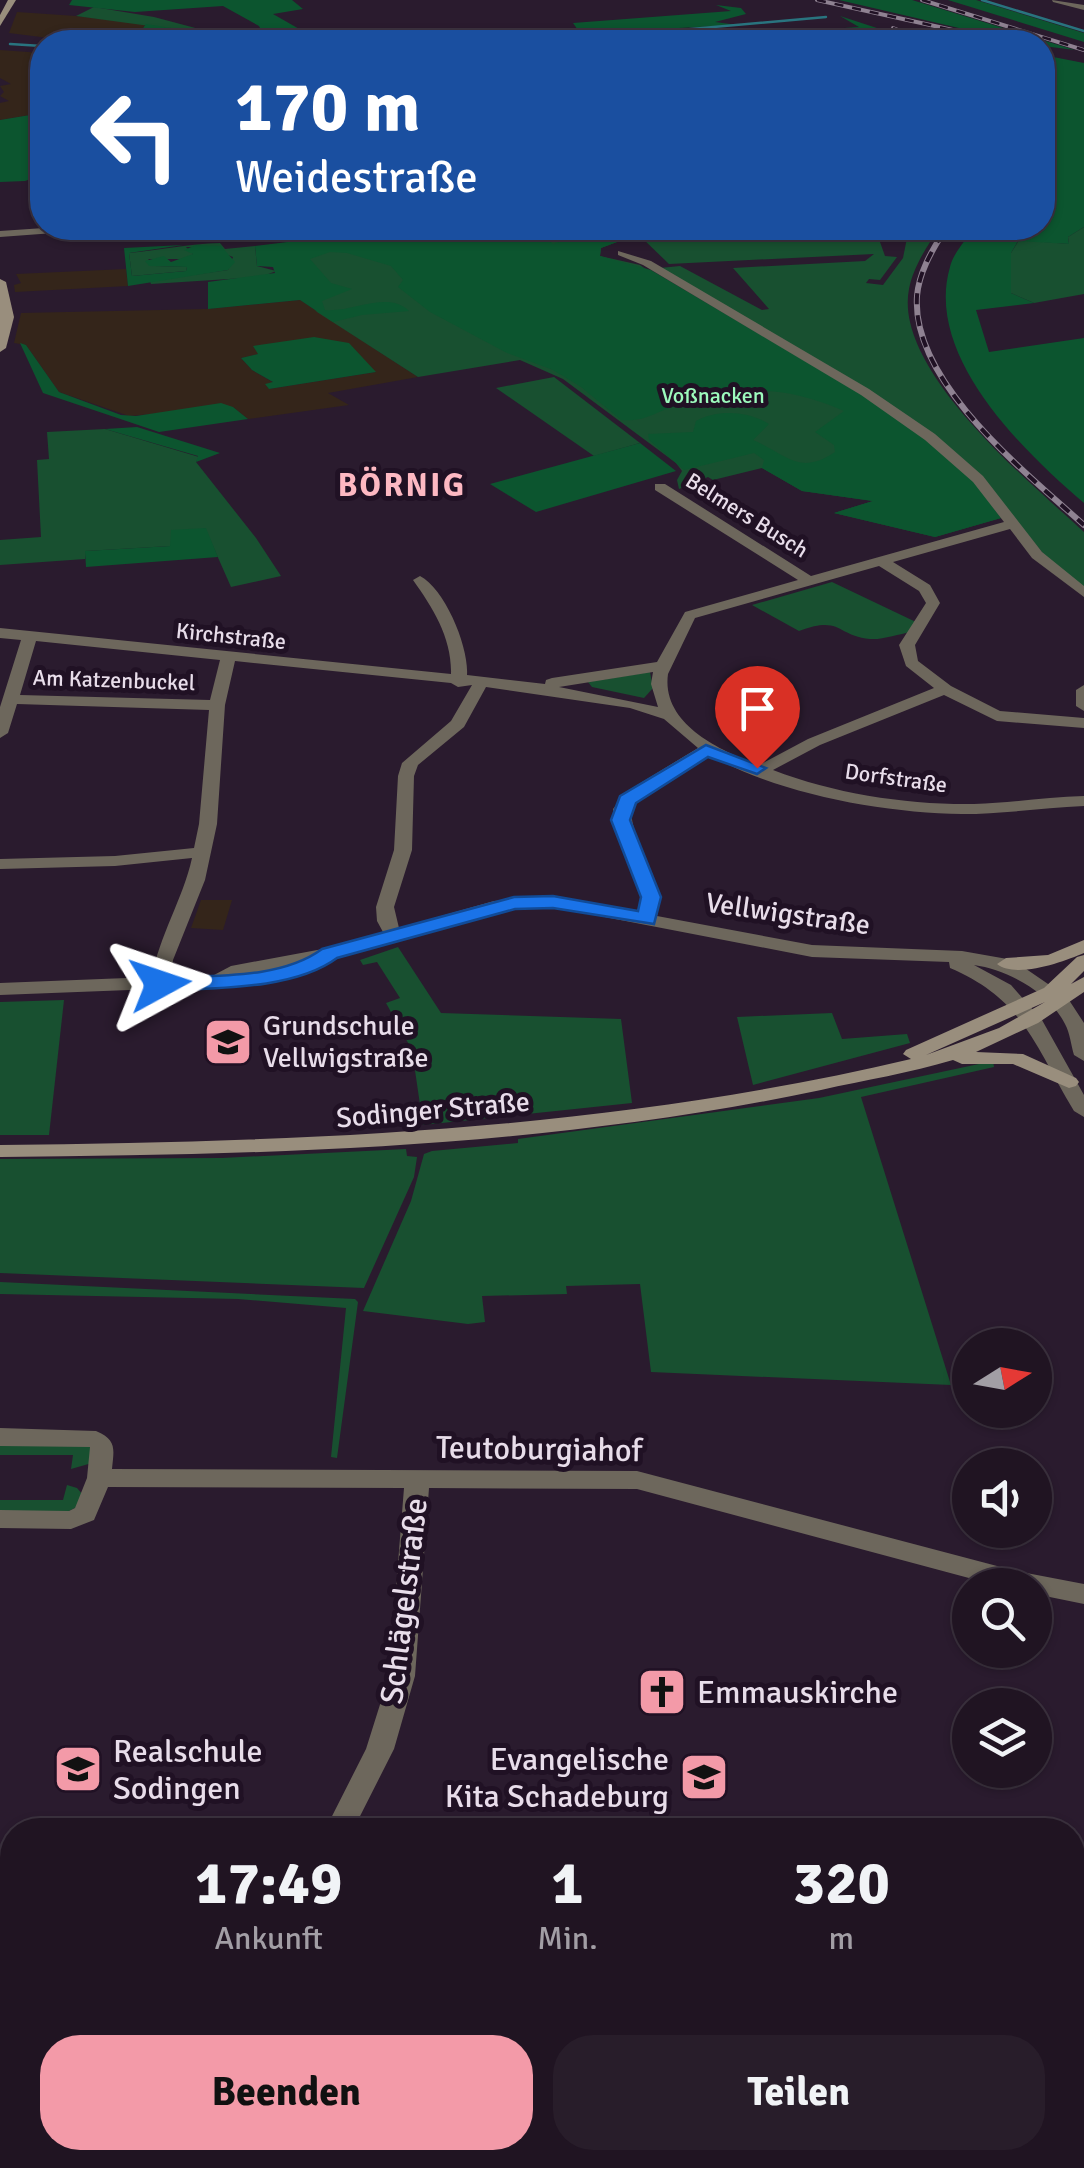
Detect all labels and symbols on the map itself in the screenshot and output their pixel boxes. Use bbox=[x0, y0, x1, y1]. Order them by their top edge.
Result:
park label: Voßnacken bbox=[661, 382, 765, 409]
district label: BÖRNIG bbox=[338, 466, 466, 505]
street label: Belmers Busch bbox=[681, 467, 813, 563]
street label: Kirchstraße bbox=[175, 617, 287, 655]
street label: Am Katzenbuckel bbox=[32, 664, 196, 696]
pin bbox=[715, 666, 800, 769]
street label: Dorfstraße bbox=[843, 757, 949, 799]
street label: Vellwigstraße bbox=[704, 886, 872, 942]
position arrow bbox=[108, 932, 212, 1036]
place label: Grundschule Vellwigstraße bbox=[263, 1009, 429, 1075]
school or university icon: Grundschule Vellwigstraße bbox=[202, 1016, 254, 1068]
street label: Sodinger Straße bbox=[335, 1085, 531, 1135]
north arrow bbox=[952, 1328, 1052, 1428]
street label: Teutoburgiahof bbox=[436, 1428, 644, 1470]
street label: Schlägelstraße bbox=[372, 1496, 436, 1706]
church icon: Emmauskirche bbox=[636, 1666, 688, 1718]
place label: Emmauskirche bbox=[697, 1673, 898, 1712]
place label: Realschule Sodingen bbox=[113, 1732, 263, 1808]
place label: Evangelische Kita Schadeburg bbox=[445, 1740, 669, 1816]
school or university icon: Realschule Sodingen bbox=[52, 1743, 104, 1795]
school or university icon: Evangelische Kita Schadeburg bbox=[678, 1751, 730, 1803]

